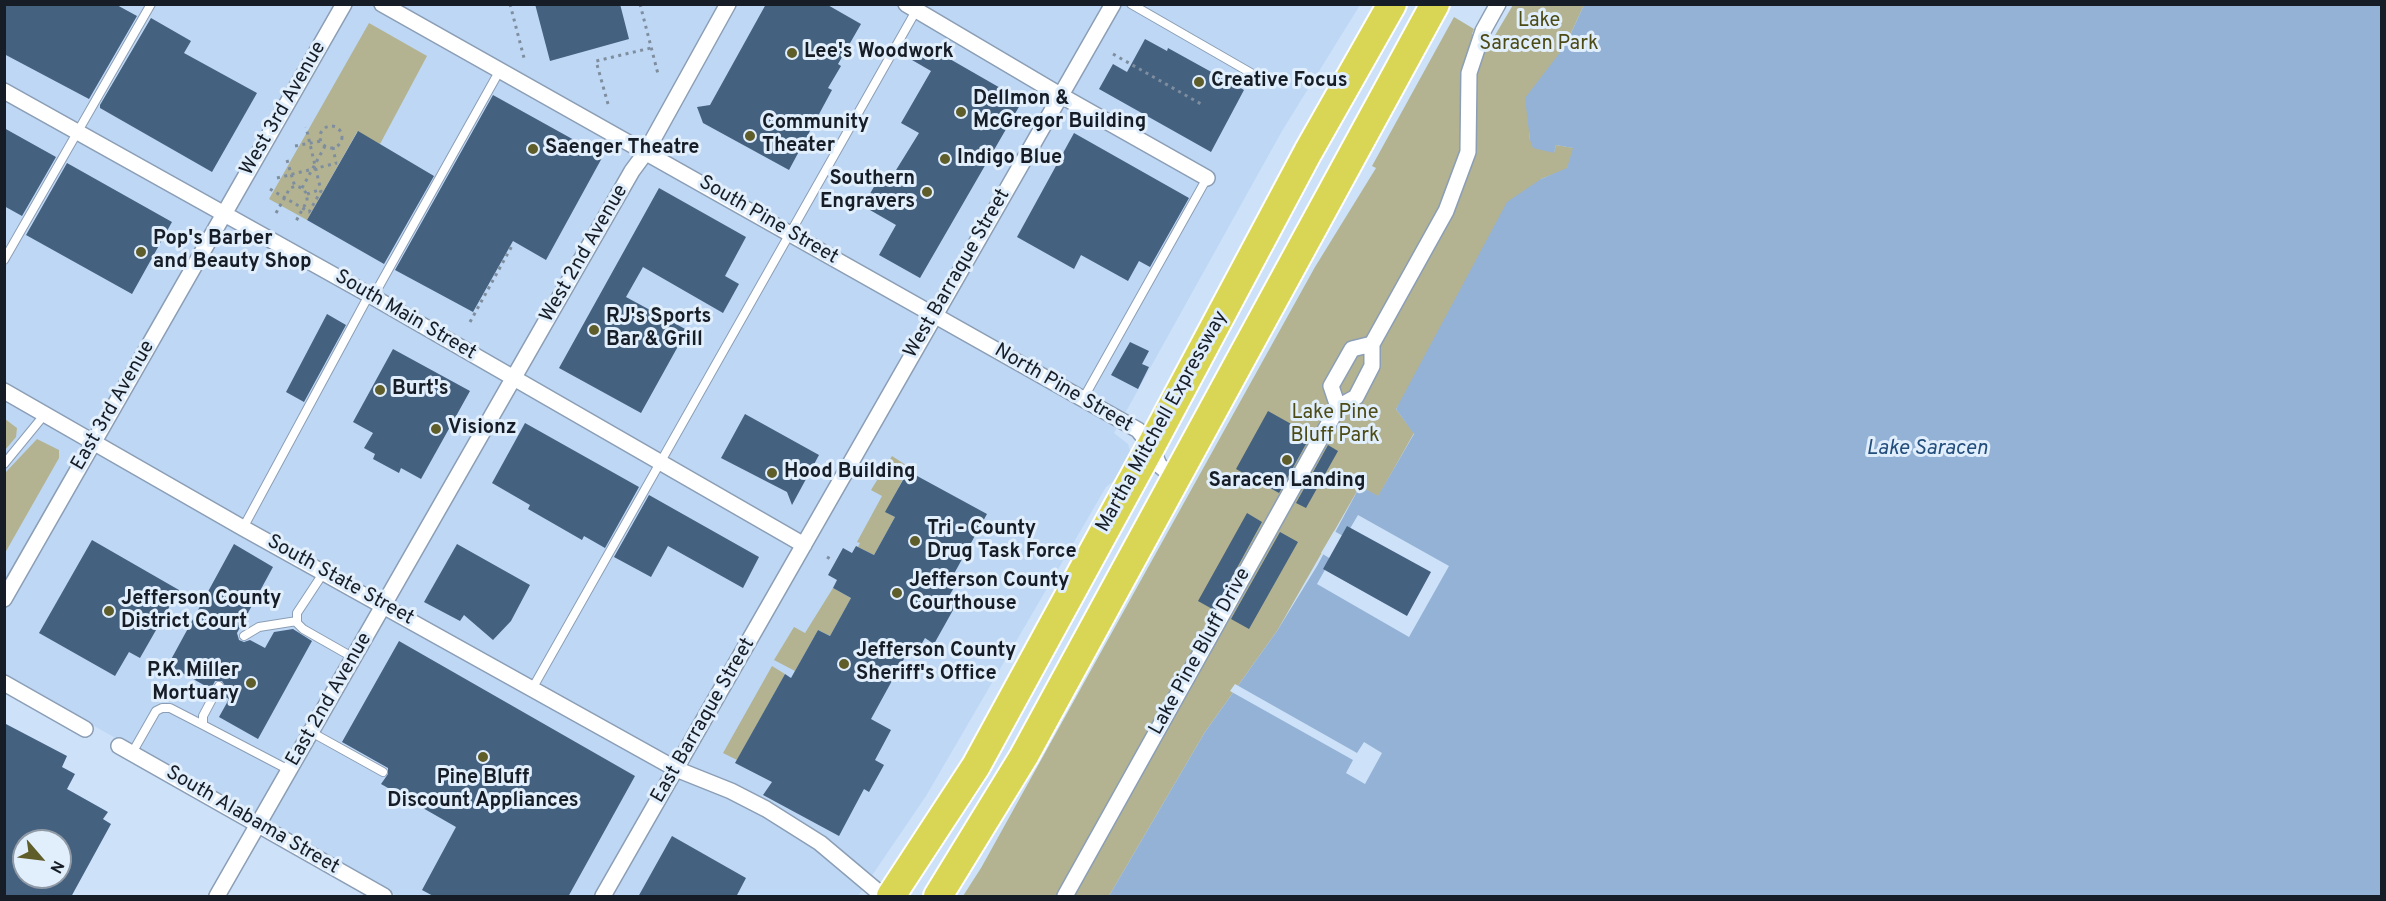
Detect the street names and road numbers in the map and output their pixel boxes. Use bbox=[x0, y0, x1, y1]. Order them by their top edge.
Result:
street label: West 3rd Avenue bbox=[236, 38, 332, 180]
street label: South Pine Street bbox=[694, 171, 842, 271]
street label: West 2nd Avenue bbox=[536, 181, 634, 327]
street label: West Barraque Street bbox=[900, 185, 1016, 363]
street label: South Main Street bbox=[330, 266, 480, 366]
street label: Martha Mitchell Expressway bbox=[1092, 307, 1234, 537]
street label: East 3rd Avenue bbox=[67, 337, 161, 475]
street label: North Pine Street bbox=[989, 340, 1137, 438]
street label: South State Street bbox=[262, 531, 418, 631]
street label: Lake Pine Bluff Drive bbox=[1145, 564, 1257, 740]
street label: East 2nd Avenue bbox=[282, 629, 378, 771]
street label: East Barraque Street bbox=[647, 634, 761, 808]
street label: South Alabama Street bbox=[161, 762, 343, 880]

